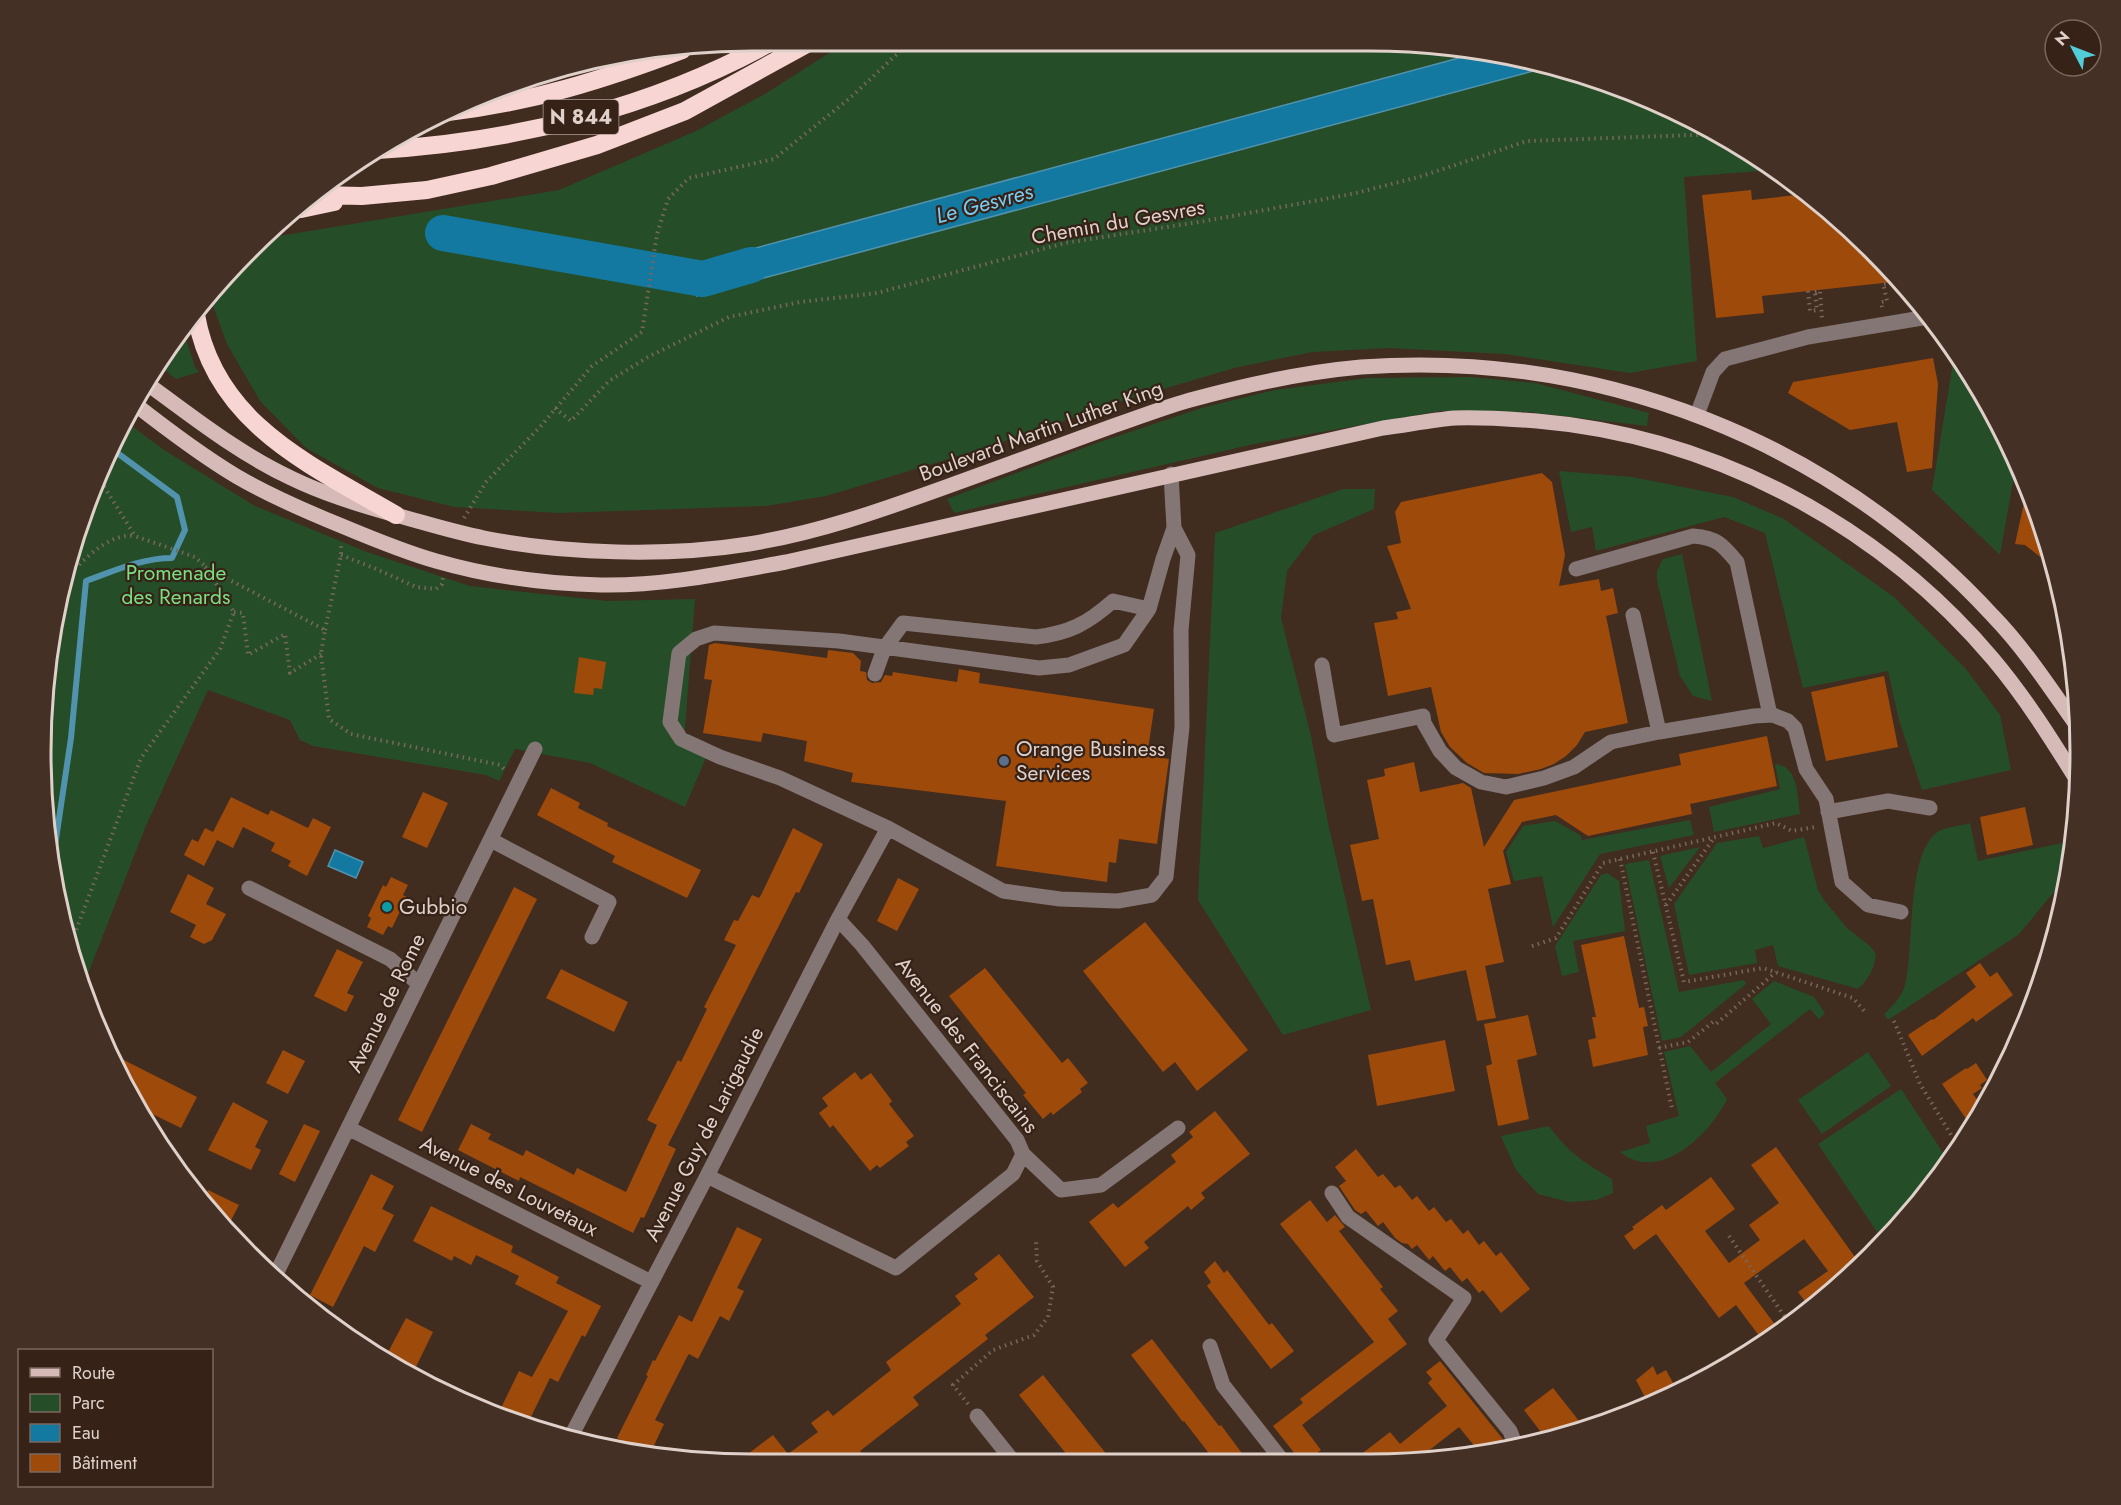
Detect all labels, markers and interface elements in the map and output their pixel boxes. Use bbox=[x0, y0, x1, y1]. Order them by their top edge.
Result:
north arrow bbox=[2043, 18, 2103, 78]
text: N bbox=[2049, 26, 2075, 51]
road number: N 844 bbox=[544, 100, 618, 134]
water label: Le Gesvres bbox=[932, 175, 1036, 231]
street label: Chemin du Gesvres bbox=[1029, 192, 1207, 252]
street label: Boulevard Martin Luther King bbox=[915, 373, 1167, 489]
park label: Promenade des Renards bbox=[122, 558, 230, 612]
place label: Orange Business Services bbox=[1016, 734, 1165, 788]
marker: Orange Business Services bbox=[997, 754, 1011, 768]
place label: Gubbio bbox=[399, 892, 467, 922]
marker: Gubbio bbox=[380, 900, 394, 914]
street label: Avenue de Rome bbox=[339, 928, 433, 1078]
street label: Avenue des Franciscains bbox=[888, 950, 1046, 1140]
street label: Avenue Guy de Larigaudie bbox=[637, 1021, 771, 1246]
street label: Avenue des Louvetaux bbox=[415, 1128, 603, 1244]
legend bbox=[18, 1349, 213, 1487]
text: Route bbox=[72, 1360, 115, 1386]
text: Parc bbox=[72, 1390, 105, 1416]
text: Eau bbox=[72, 1420, 100, 1446]
text: Bâtiment bbox=[72, 1450, 138, 1476]

